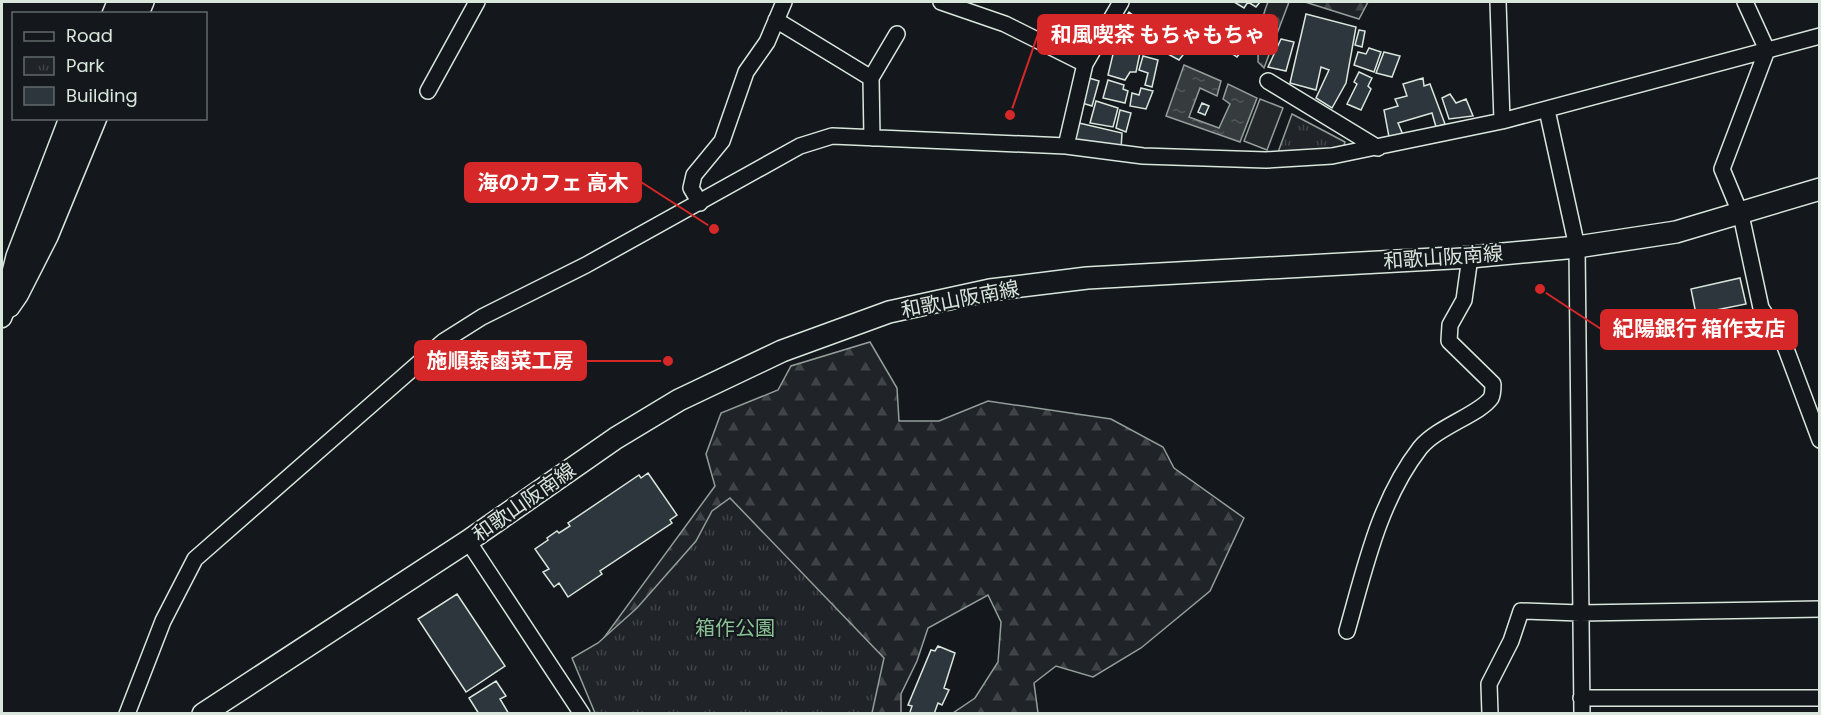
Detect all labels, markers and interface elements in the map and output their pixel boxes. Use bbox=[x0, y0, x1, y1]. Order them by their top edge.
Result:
legend bbox=[12, 12, 207, 120]
callout: 和風喫茶 もちゃもちゃ bbox=[1038, 15, 1277, 54]
text: 和風喫茶 もちゃもちゃ bbox=[1051, 20, 1265, 49]
text: Road bbox=[66, 23, 113, 48]
text: Park bbox=[66, 53, 105, 78]
text: Building bbox=[66, 83, 138, 108]
callout: 海のカフェ 高木 bbox=[465, 163, 641, 202]
text: 海のカフェ 高木 bbox=[477, 168, 629, 197]
street label: 和歌山阪南線 bbox=[1382, 239, 1504, 275]
street label: 和歌山阪南線 bbox=[898, 274, 1022, 324]
callout: 紀陽銀行 箱作支店 bbox=[1601, 310, 1797, 349]
text: 紀陽銀行 箱作支店 bbox=[1613, 314, 1785, 343]
callout: 施順泰鹵菜工房 bbox=[415, 341, 586, 380]
text: 施順泰鹵菜工房 bbox=[427, 346, 574, 375]
street label: 和歌山阪南線 bbox=[467, 456, 581, 548]
park label: 箱作公園 bbox=[695, 614, 775, 642]

